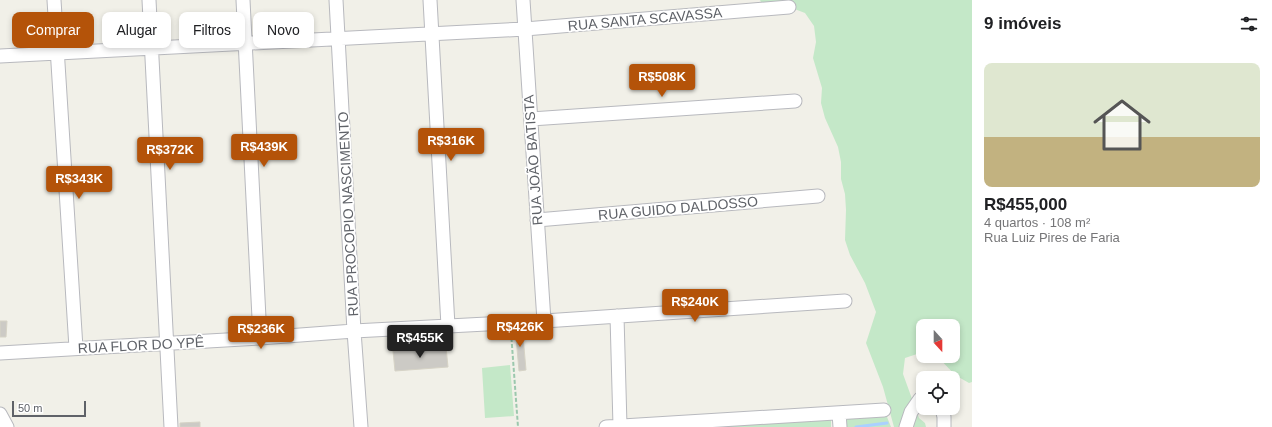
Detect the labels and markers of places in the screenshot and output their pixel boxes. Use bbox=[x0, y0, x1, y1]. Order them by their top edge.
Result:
pin: R$508K bbox=[629, 64, 695, 98]
pin: R$316K bbox=[418, 128, 484, 162]
pin: R$439K bbox=[231, 134, 297, 168]
pin: R$372K bbox=[137, 137, 203, 171]
pin: R$343K bbox=[46, 166, 112, 200]
pin: R$240K bbox=[662, 289, 728, 323]
pin: R$426K bbox=[487, 314, 553, 348]
pin: R$236K bbox=[228, 316, 294, 350]
pin: R$455K bbox=[387, 325, 453, 359]

